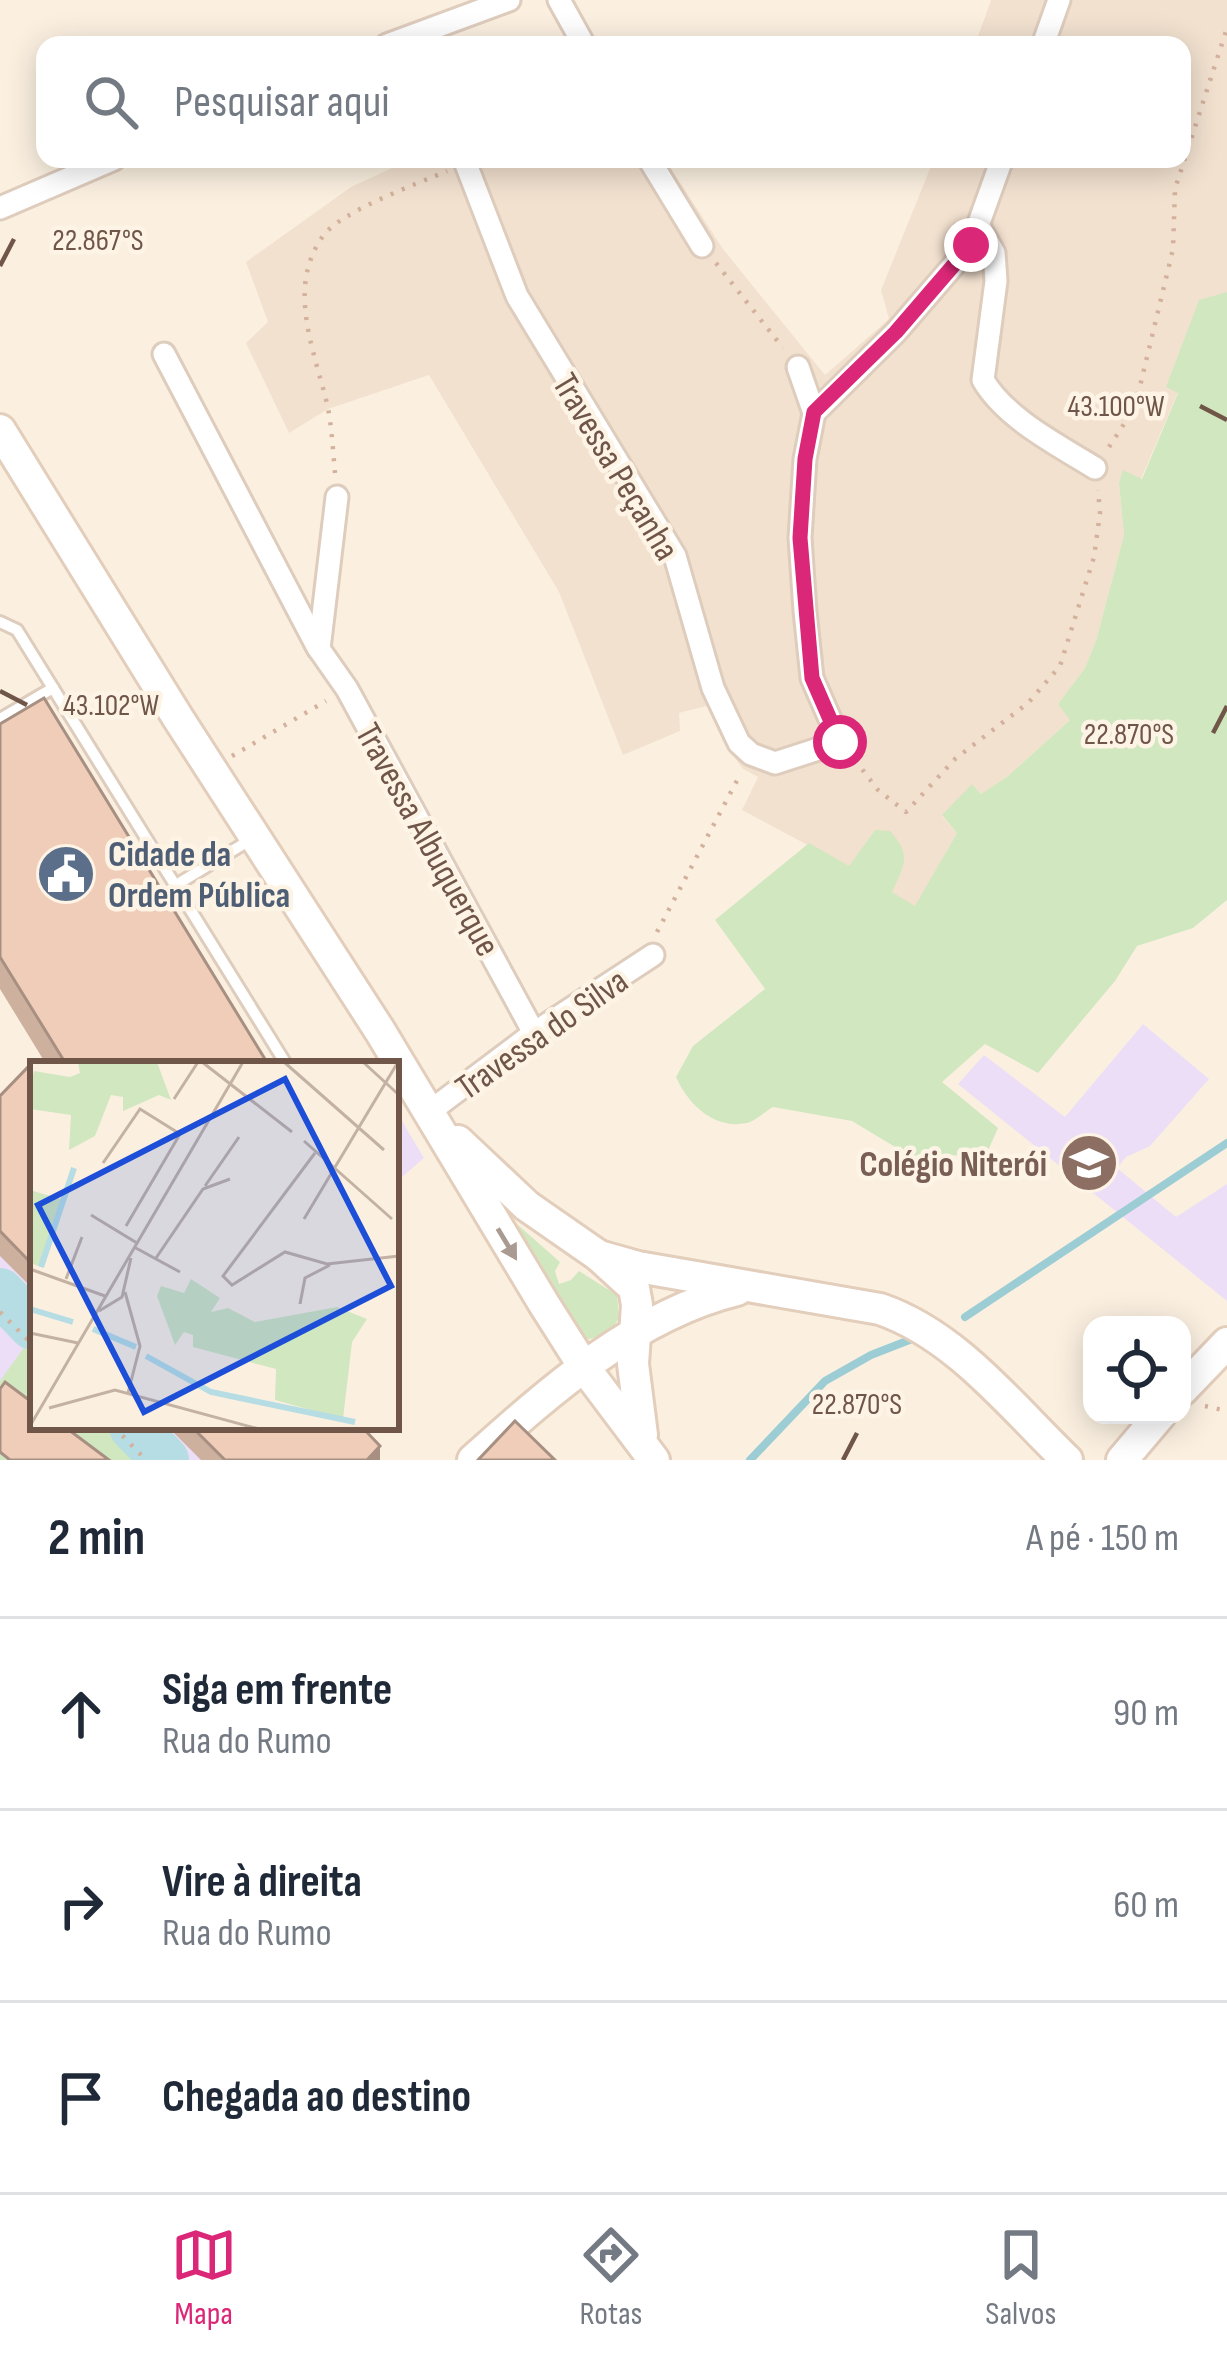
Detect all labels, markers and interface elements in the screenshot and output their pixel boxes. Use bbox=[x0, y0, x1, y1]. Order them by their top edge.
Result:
search box bbox=[36, 36, 1191, 168]
icon: search bbox=[78, 69, 144, 135]
text: Pesquisar aqui bbox=[174, 75, 390, 130]
route end bbox=[944, 218, 998, 272]
text: 22.867°S bbox=[52, 223, 144, 259]
street label: Travessa Peçanha bbox=[542, 366, 687, 569]
text: 43.100°W bbox=[1068, 389, 1165, 425]
text: 43.102°W bbox=[63, 688, 159, 724]
route start bbox=[813, 715, 867, 769]
street label: Travessa Albuquerque bbox=[345, 716, 509, 964]
text: 22.870°S bbox=[1084, 717, 1174, 753]
place label: Cidade da Ordem Pública bbox=[108, 834, 290, 918]
public building icon: Cidade da Ordem Pública bbox=[35, 843, 97, 905]
street label: Travessa do Silva bbox=[448, 960, 637, 1110]
inset map bbox=[30, 1061, 399, 1430]
school or university icon: Colégio Niterói bbox=[1058, 1132, 1120, 1194]
place label: Colégio Niterói bbox=[859, 1144, 1047, 1187]
one-way arrow bbox=[496, 1227, 517, 1261]
map controls bbox=[1083, 1316, 1191, 1424]
button: locate bbox=[1083, 1316, 1191, 1424]
text: 22.870°S bbox=[812, 1387, 902, 1423]
text: 2 min bbox=[48, 1508, 145, 1569]
text: A pé · 150 m bbox=[1026, 1515, 1179, 1562]
text: Siga em frente bbox=[162, 1663, 392, 1718]
icon: ahead bbox=[48, 1681, 114, 1747]
text: 90 m bbox=[1113, 1690, 1179, 1737]
text: Rua do Rumo bbox=[162, 1718, 332, 1765]
text: Vire à direita bbox=[162, 1855, 362, 1910]
icon: right bbox=[48, 1873, 114, 1939]
text: 60 m bbox=[1113, 1882, 1179, 1929]
text: Rua do Rumo bbox=[162, 1910, 332, 1957]
icon: arrive bbox=[48, 2065, 114, 2131]
text: Chegada ao destino bbox=[162, 2070, 471, 2125]
tab: Mapa bbox=[171, 2222, 237, 2334]
tab: Rotas bbox=[578, 2222, 644, 2334]
tab: Salvos bbox=[985, 2222, 1056, 2334]

